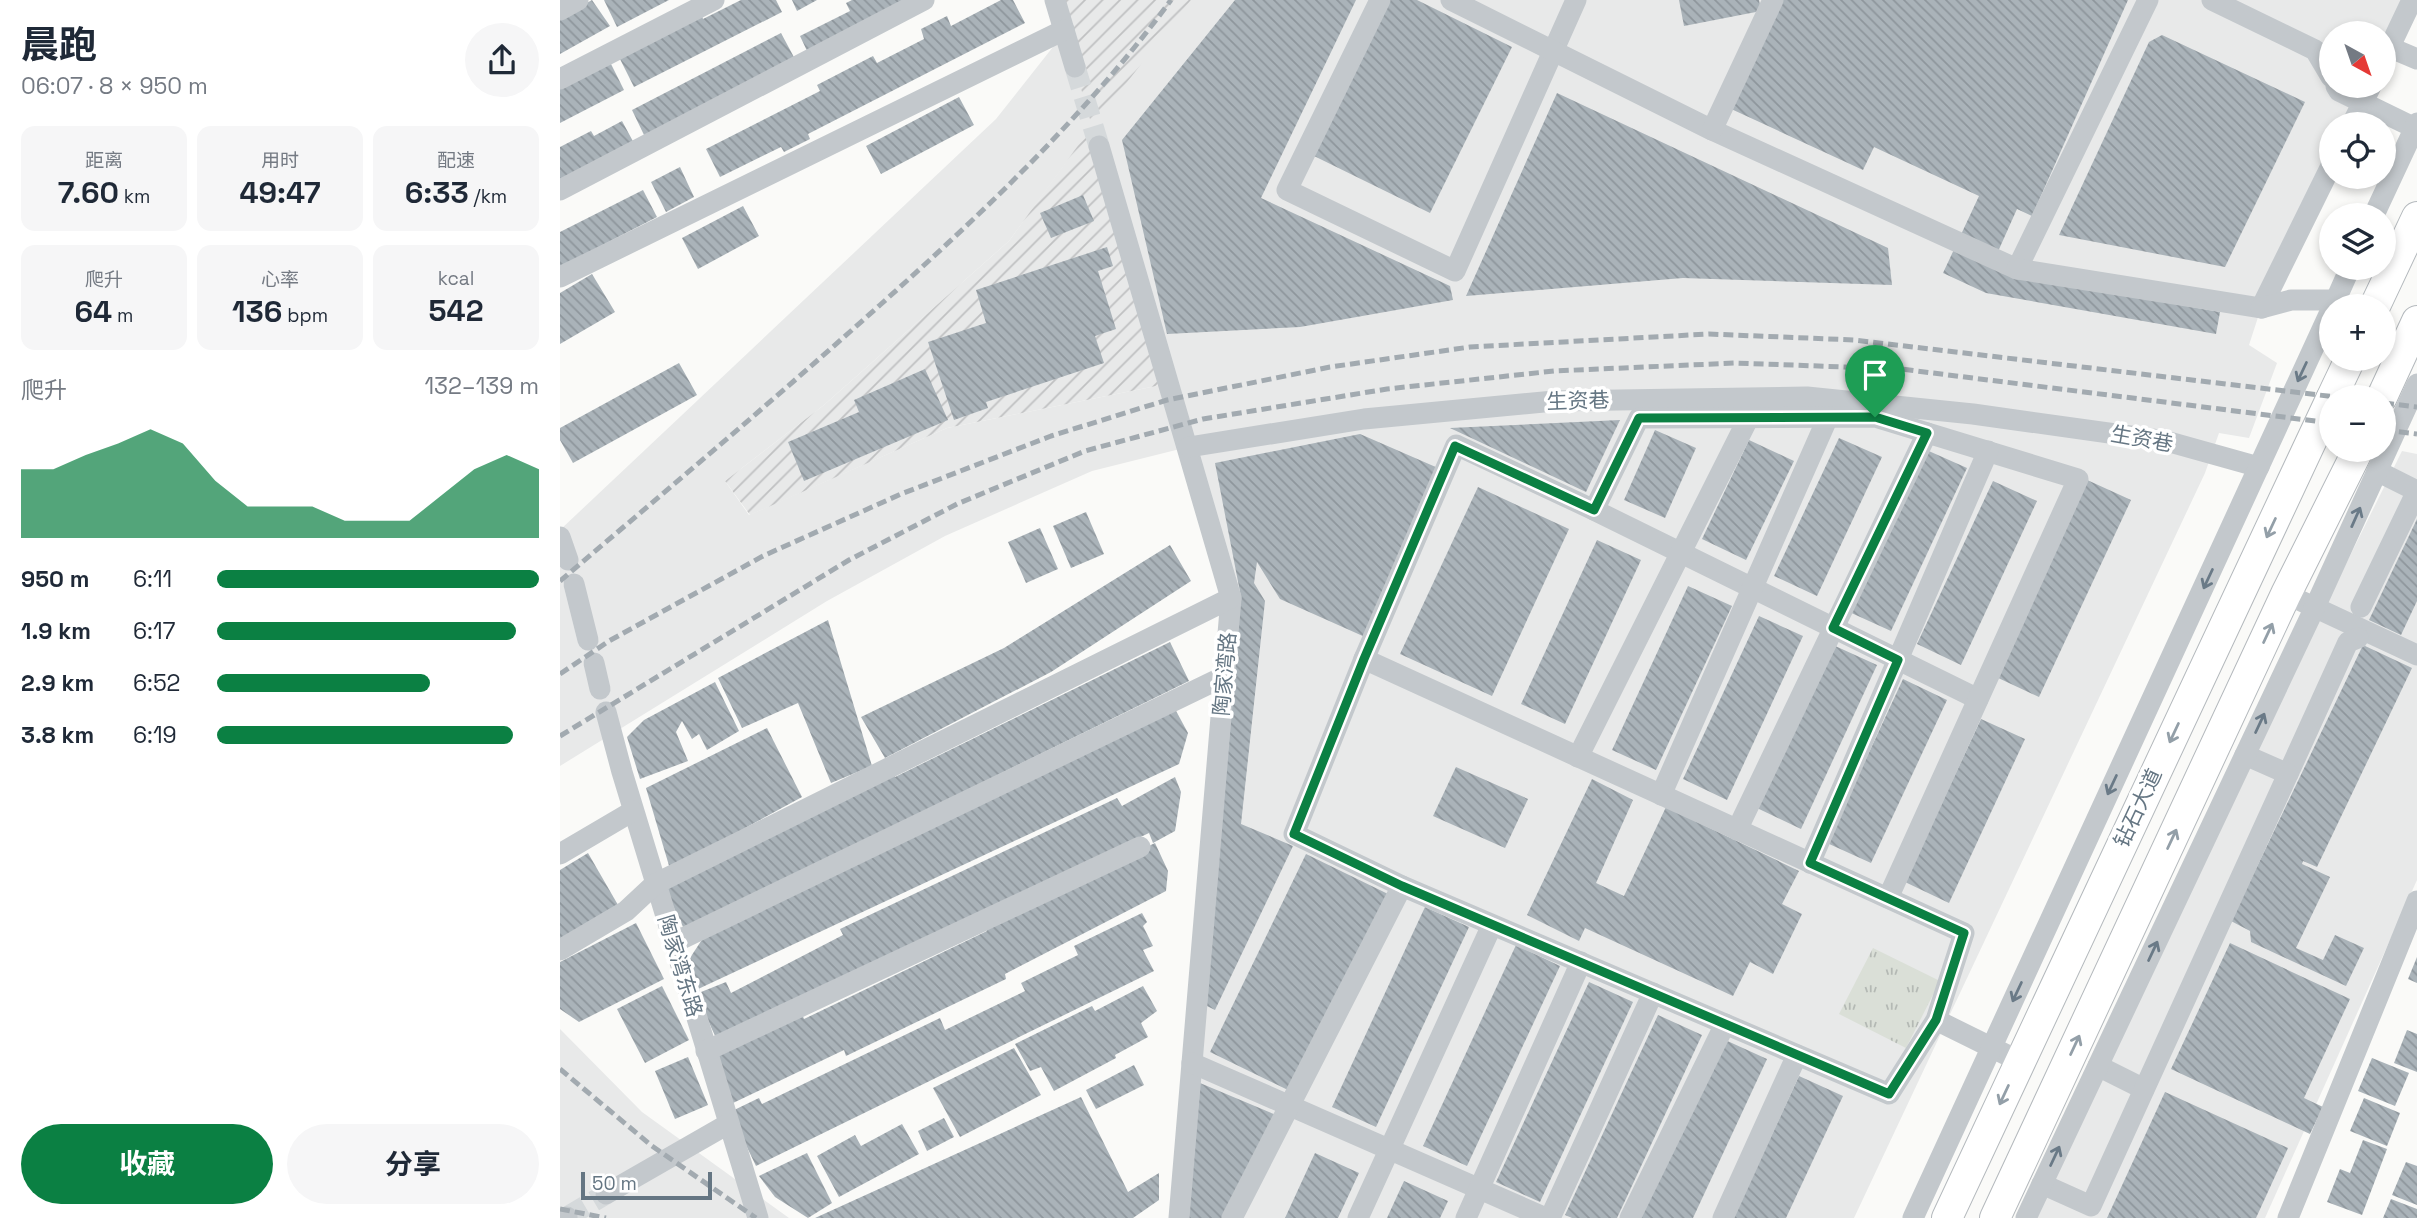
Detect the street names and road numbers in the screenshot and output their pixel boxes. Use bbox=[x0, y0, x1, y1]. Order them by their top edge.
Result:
street label: 生资巷 bbox=[1546, 386, 1610, 415]
street label: 生资巷 bbox=[2109, 420, 2175, 457]
street label: 陶家湾路 bbox=[1207, 631, 1242, 717]
street label: 钻石大道 bbox=[2108, 764, 2168, 852]
street label: 陶家湾东路 bbox=[652, 912, 709, 1020]

